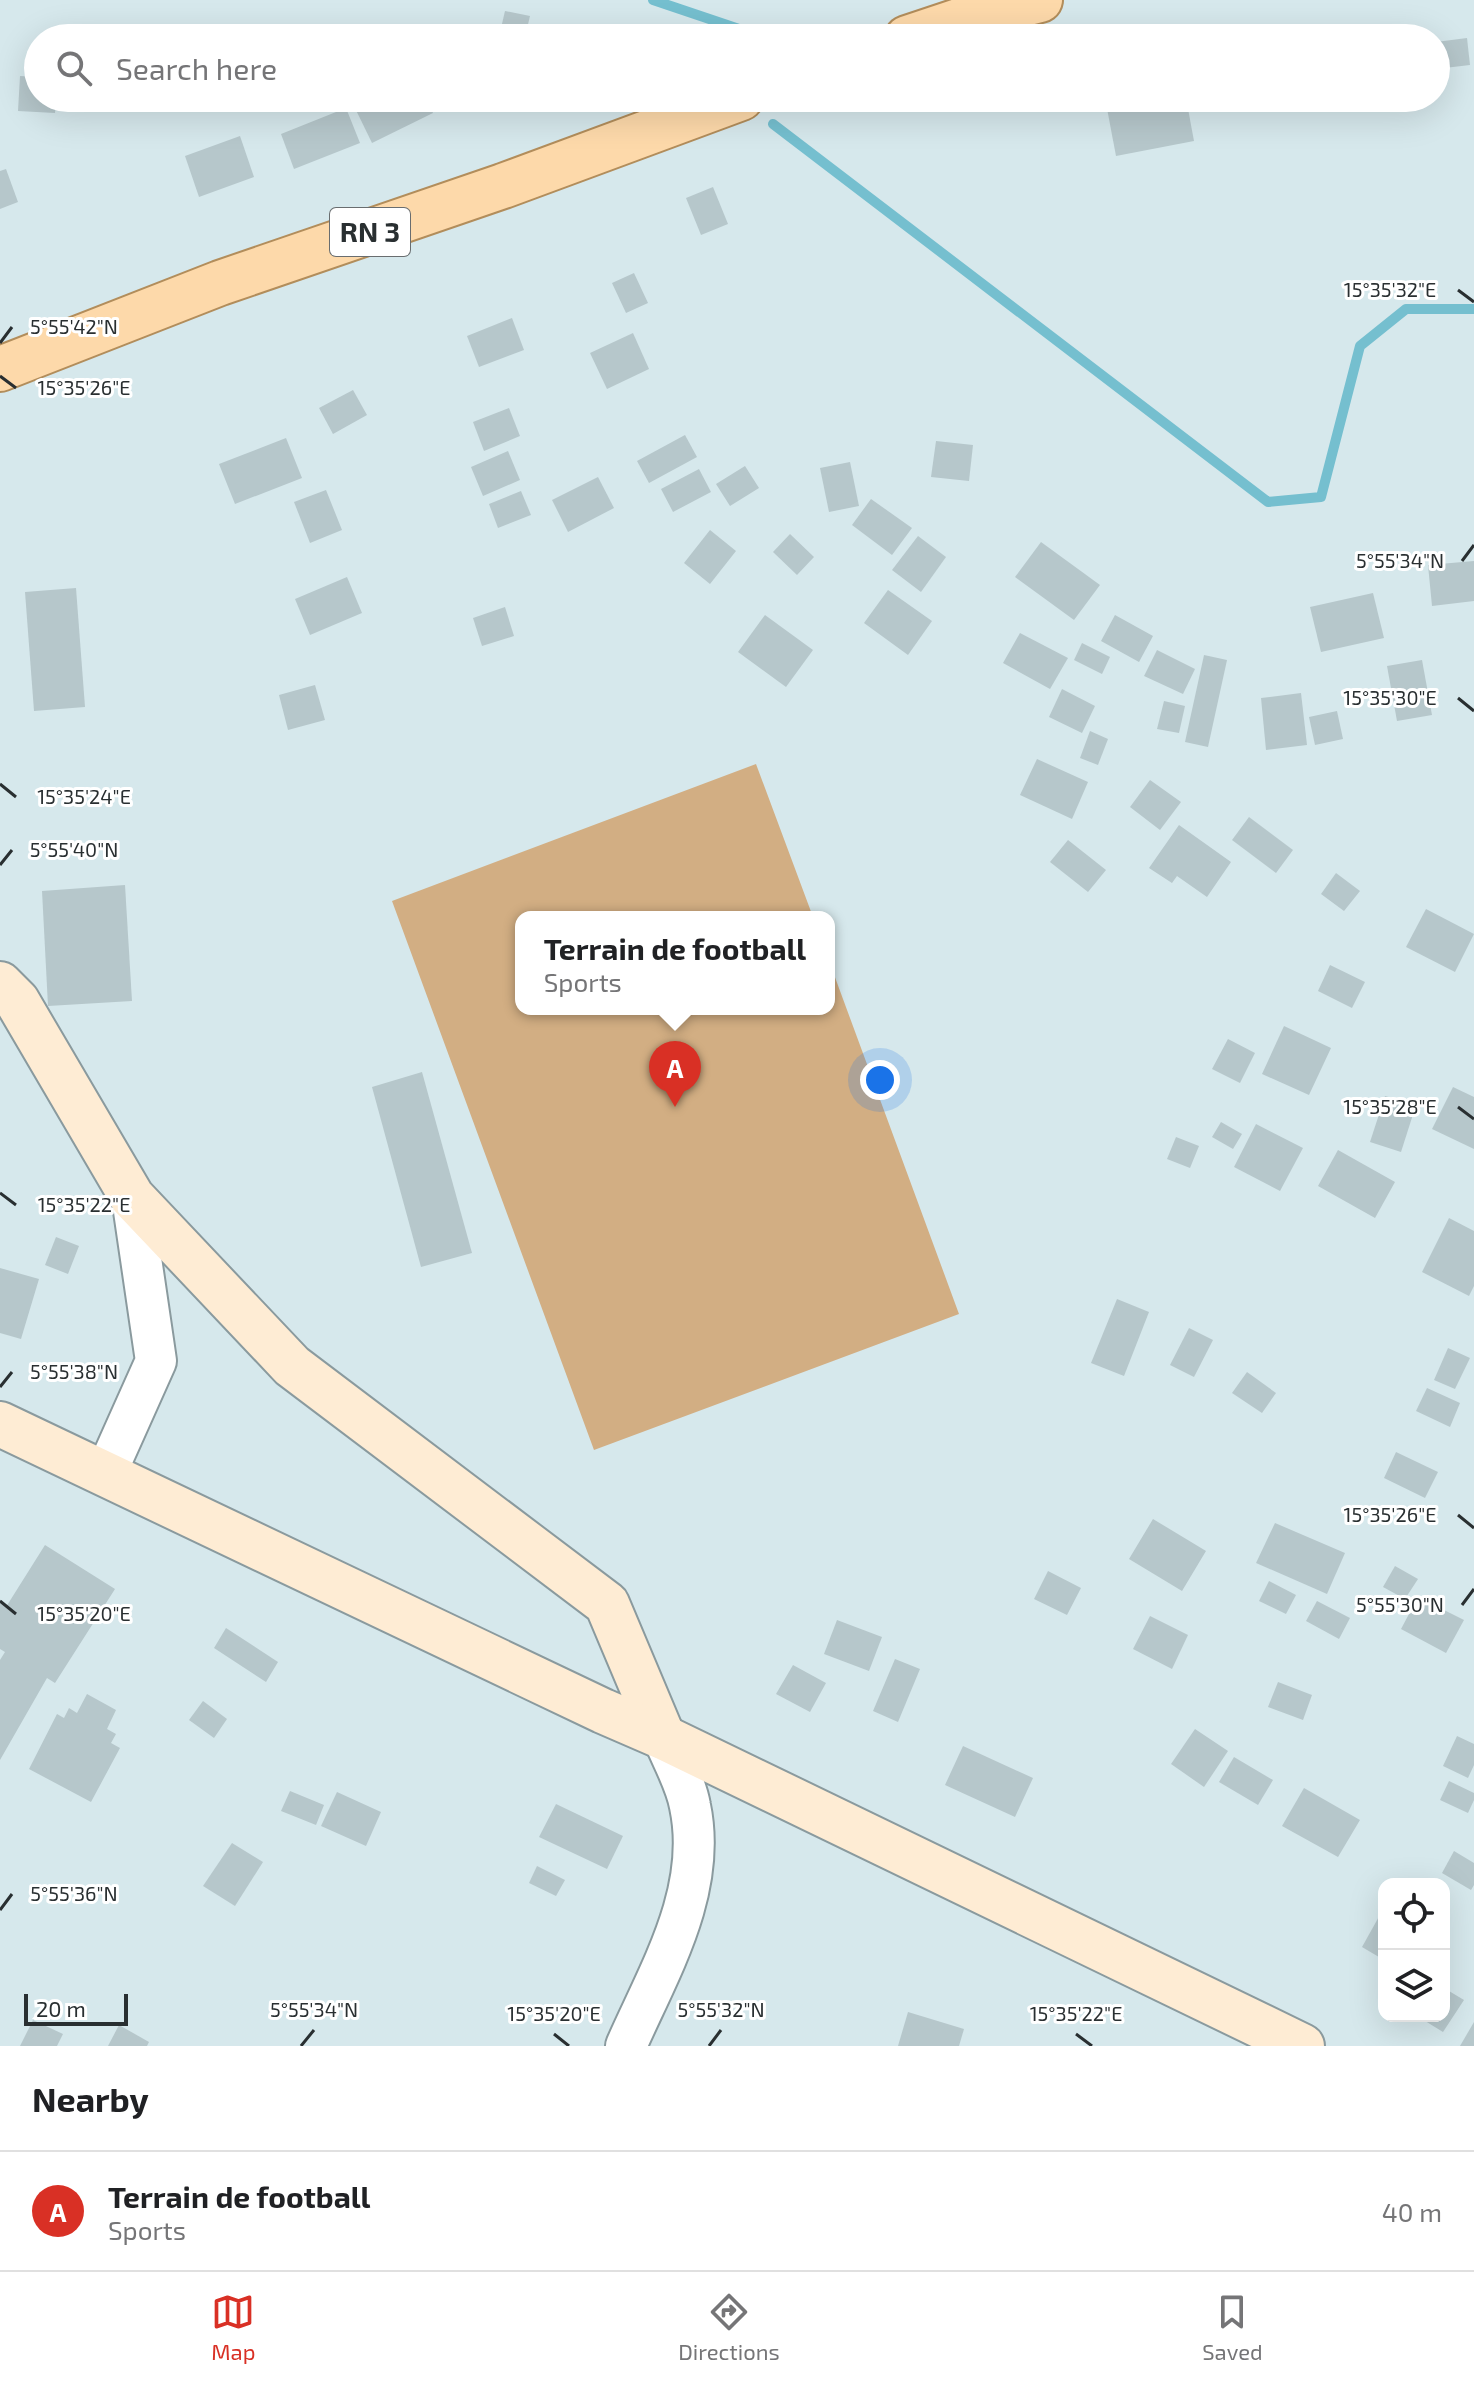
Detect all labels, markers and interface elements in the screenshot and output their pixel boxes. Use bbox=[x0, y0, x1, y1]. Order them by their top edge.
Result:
search box bbox=[24, 24, 1450, 112]
icon: search bbox=[52, 46, 96, 90]
text: Search here bbox=[116, 50, 277, 86]
road number: RN 3 bbox=[330, 208, 410, 256]
text: 15°35'32"E bbox=[1344, 277, 1436, 301]
text: 5°55'42"N bbox=[30, 314, 118, 338]
text: 15°35'26"E bbox=[38, 375, 130, 399]
text: 5°55'34"N bbox=[1356, 548, 1444, 572]
text: 15°35'30"E bbox=[1343, 685, 1437, 709]
text: 15°35'24"E bbox=[37, 784, 131, 808]
text: 5°55'40"N bbox=[30, 837, 118, 861]
popup bbox=[515, 911, 835, 1015]
text: Terrain de football bbox=[544, 930, 806, 966]
text: Sports bbox=[544, 966, 622, 997]
pin: A bbox=[649, 1041, 701, 1107]
your location bbox=[860, 1060, 900, 1100]
text: 15°35'28"E bbox=[1343, 1094, 1437, 1118]
text: 15°35'22"E bbox=[38, 1192, 130, 1216]
text: 5°55'38"N bbox=[30, 1359, 118, 1383]
text: 15°35'26"E bbox=[1344, 1502, 1436, 1526]
text: 5°55'30"N bbox=[1356, 1592, 1444, 1616]
text: 15°35'20"E bbox=[37, 1601, 131, 1625]
map controls bbox=[1378, 1878, 1450, 2022]
button: locate bbox=[1378, 1878, 1450, 1950]
text: 5°55'36"N bbox=[30, 1881, 118, 1905]
button: layers bbox=[1378, 1950, 1450, 2022]
scale bar bbox=[24, 1990, 128, 2026]
text: 20 m bbox=[36, 1995, 86, 2021]
text: 5°55'34"N bbox=[270, 1997, 358, 2021]
text: 5°55'32"N bbox=[677, 1997, 765, 2021]
text: 15°35'20"E bbox=[507, 2001, 601, 2025]
text: 15°35'22"E bbox=[1030, 2001, 1122, 2025]
text: Nearby bbox=[32, 2078, 149, 2119]
text: Terrain de football bbox=[108, 2178, 370, 2214]
text: A bbox=[50, 2196, 66, 2227]
text: 40 m bbox=[1382, 2196, 1442, 2227]
text: Sports bbox=[108, 2214, 186, 2245]
tab: Map bbox=[211, 2290, 255, 2364]
tab: Directions bbox=[678, 2290, 780, 2364]
tab: Saved bbox=[1202, 2290, 1263, 2364]

